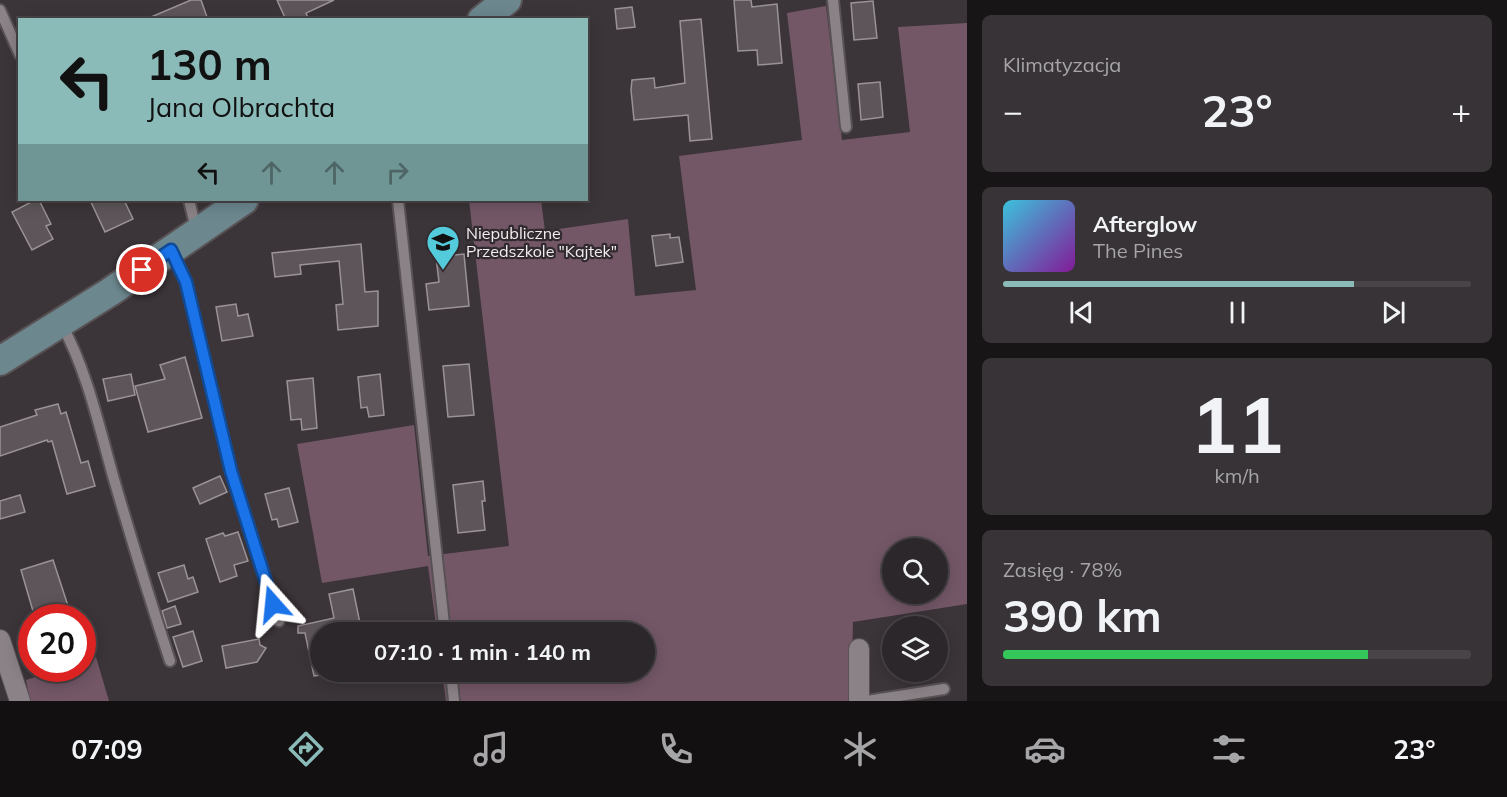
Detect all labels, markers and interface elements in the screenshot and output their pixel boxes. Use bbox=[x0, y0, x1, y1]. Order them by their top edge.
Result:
text: 130 m bbox=[147, 38, 272, 91]
icon: left bbox=[48, 42, 126, 120]
text: Klimatyzacja bbox=[1003, 52, 1121, 77]
text: 23° bbox=[1201, 82, 1273, 138]
text: Jana Olbrachta bbox=[147, 90, 335, 124]
text: − bbox=[1003, 90, 1023, 131]
text: + bbox=[1451, 90, 1471, 131]
icon: left bbox=[192, 156, 225, 189]
icon: ahead bbox=[255, 156, 288, 189]
icon: ahead bbox=[318, 156, 351, 189]
icon: right bbox=[381, 156, 414, 189]
text: Afterglow bbox=[1093, 210, 1197, 238]
place label: Niepubliczne Przedszkole "Kajtek" bbox=[466, 223, 617, 261]
school or university icon: Niepubliczne Przedszkole "Kajtek" bbox=[425, 224, 461, 271]
text: The Pines bbox=[1093, 238, 1183, 263]
pin bbox=[116, 244, 167, 295]
icon: arrive bbox=[125, 253, 158, 286]
icon: previous bbox=[1065, 296, 1098, 329]
icon: pause bbox=[1221, 296, 1254, 329]
icon: next bbox=[1377, 296, 1410, 329]
text: 11 bbox=[1190, 375, 1284, 473]
text: km/h bbox=[1214, 463, 1260, 488]
map controls bbox=[882, 538, 948, 682]
button: search bbox=[882, 538, 948, 604]
text: Zasięg · 78% bbox=[1003, 557, 1122, 582]
position arrow bbox=[241, 572, 305, 636]
text: 390 km bbox=[1003, 587, 1162, 643]
speed limit sign: 20 bbox=[18, 604, 96, 682]
button: layers bbox=[882, 616, 948, 682]
text: 07:10 · 1 min · 140 m bbox=[374, 638, 591, 666]
icon: directions bbox=[285, 728, 327, 770]
icon: music bbox=[470, 728, 512, 770]
icon: phone bbox=[655, 728, 697, 770]
icon: climate bbox=[839, 728, 881, 770]
icon: car bbox=[1024, 728, 1066, 770]
icon: filters bbox=[1208, 728, 1250, 770]
text: 07:09 bbox=[71, 732, 143, 766]
text: 23° bbox=[1393, 732, 1436, 766]

